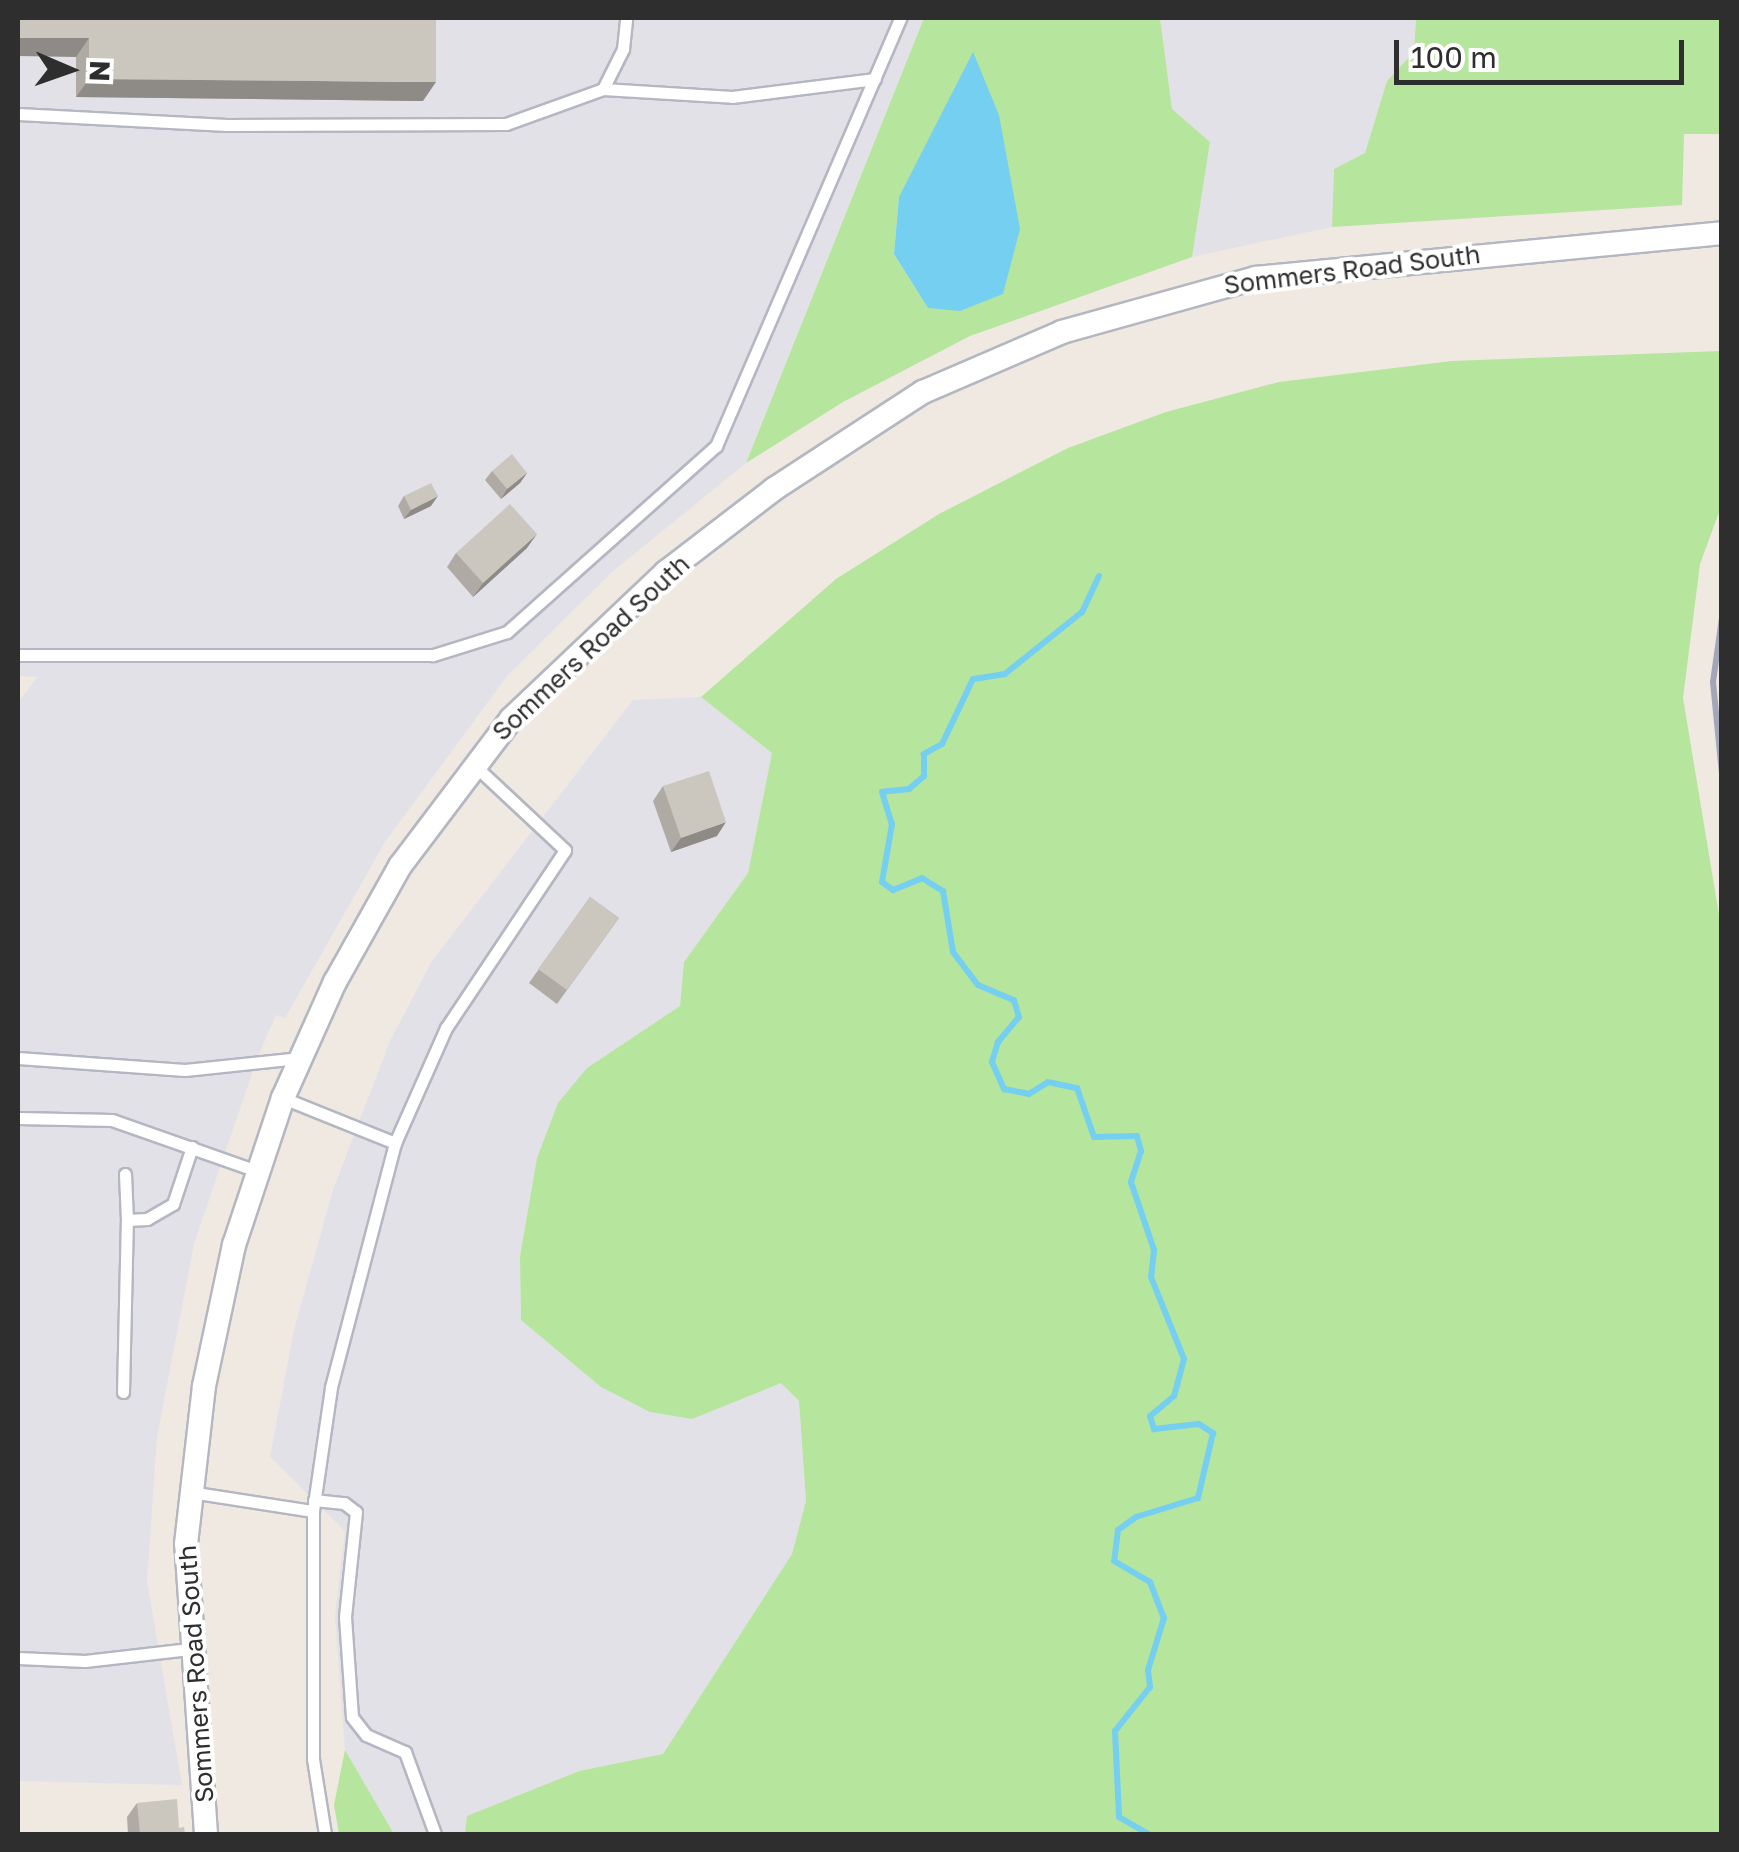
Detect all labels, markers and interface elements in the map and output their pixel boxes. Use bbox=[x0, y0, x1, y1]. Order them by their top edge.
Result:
north arrow bbox=[20, 20, 120, 120]
scale bar bbox=[1399, 20, 1689, 82]
text: 100 m bbox=[1411, 39, 1497, 75]
text: N bbox=[84, 60, 117, 82]
street label: Sommers Road South bbox=[1222, 239, 1482, 301]
street label: Sommers Road South bbox=[486, 549, 696, 747]
street label: Sommers Road South bbox=[172, 1544, 220, 1804]

